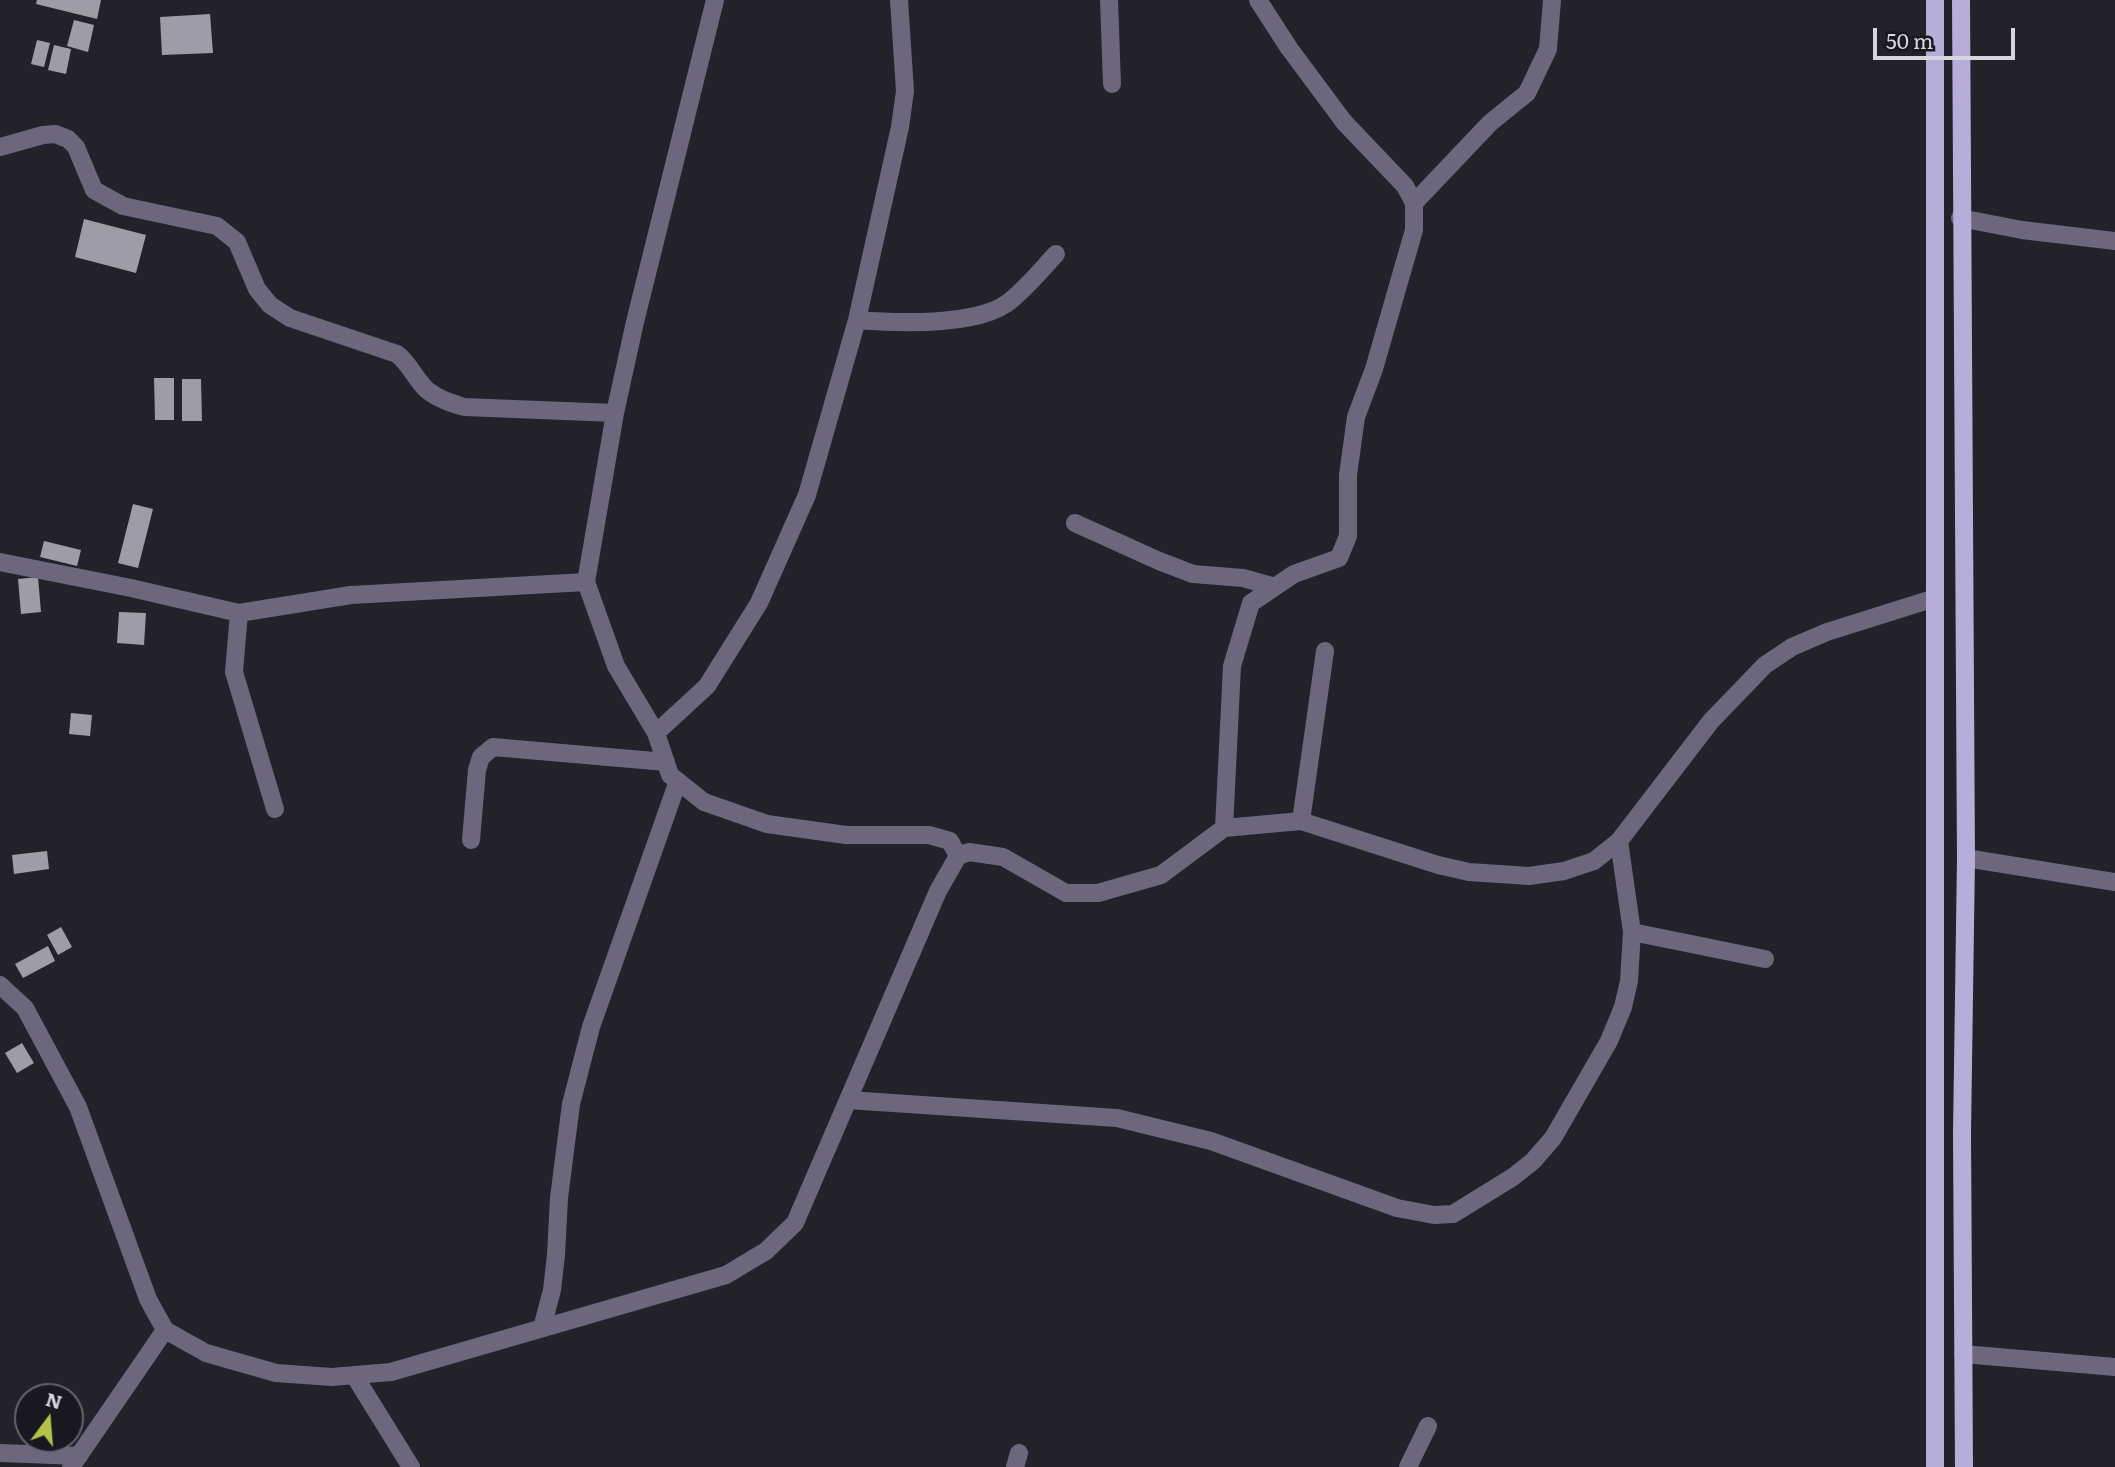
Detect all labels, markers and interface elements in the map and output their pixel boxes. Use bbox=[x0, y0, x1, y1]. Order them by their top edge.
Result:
scale bar bbox=[1877, 14, 2019, 58]
text: 50 m bbox=[1886, 24, 1933, 55]
north arrow bbox=[14, 1383, 84, 1453]
text: N bbox=[43, 1384, 66, 1415]

